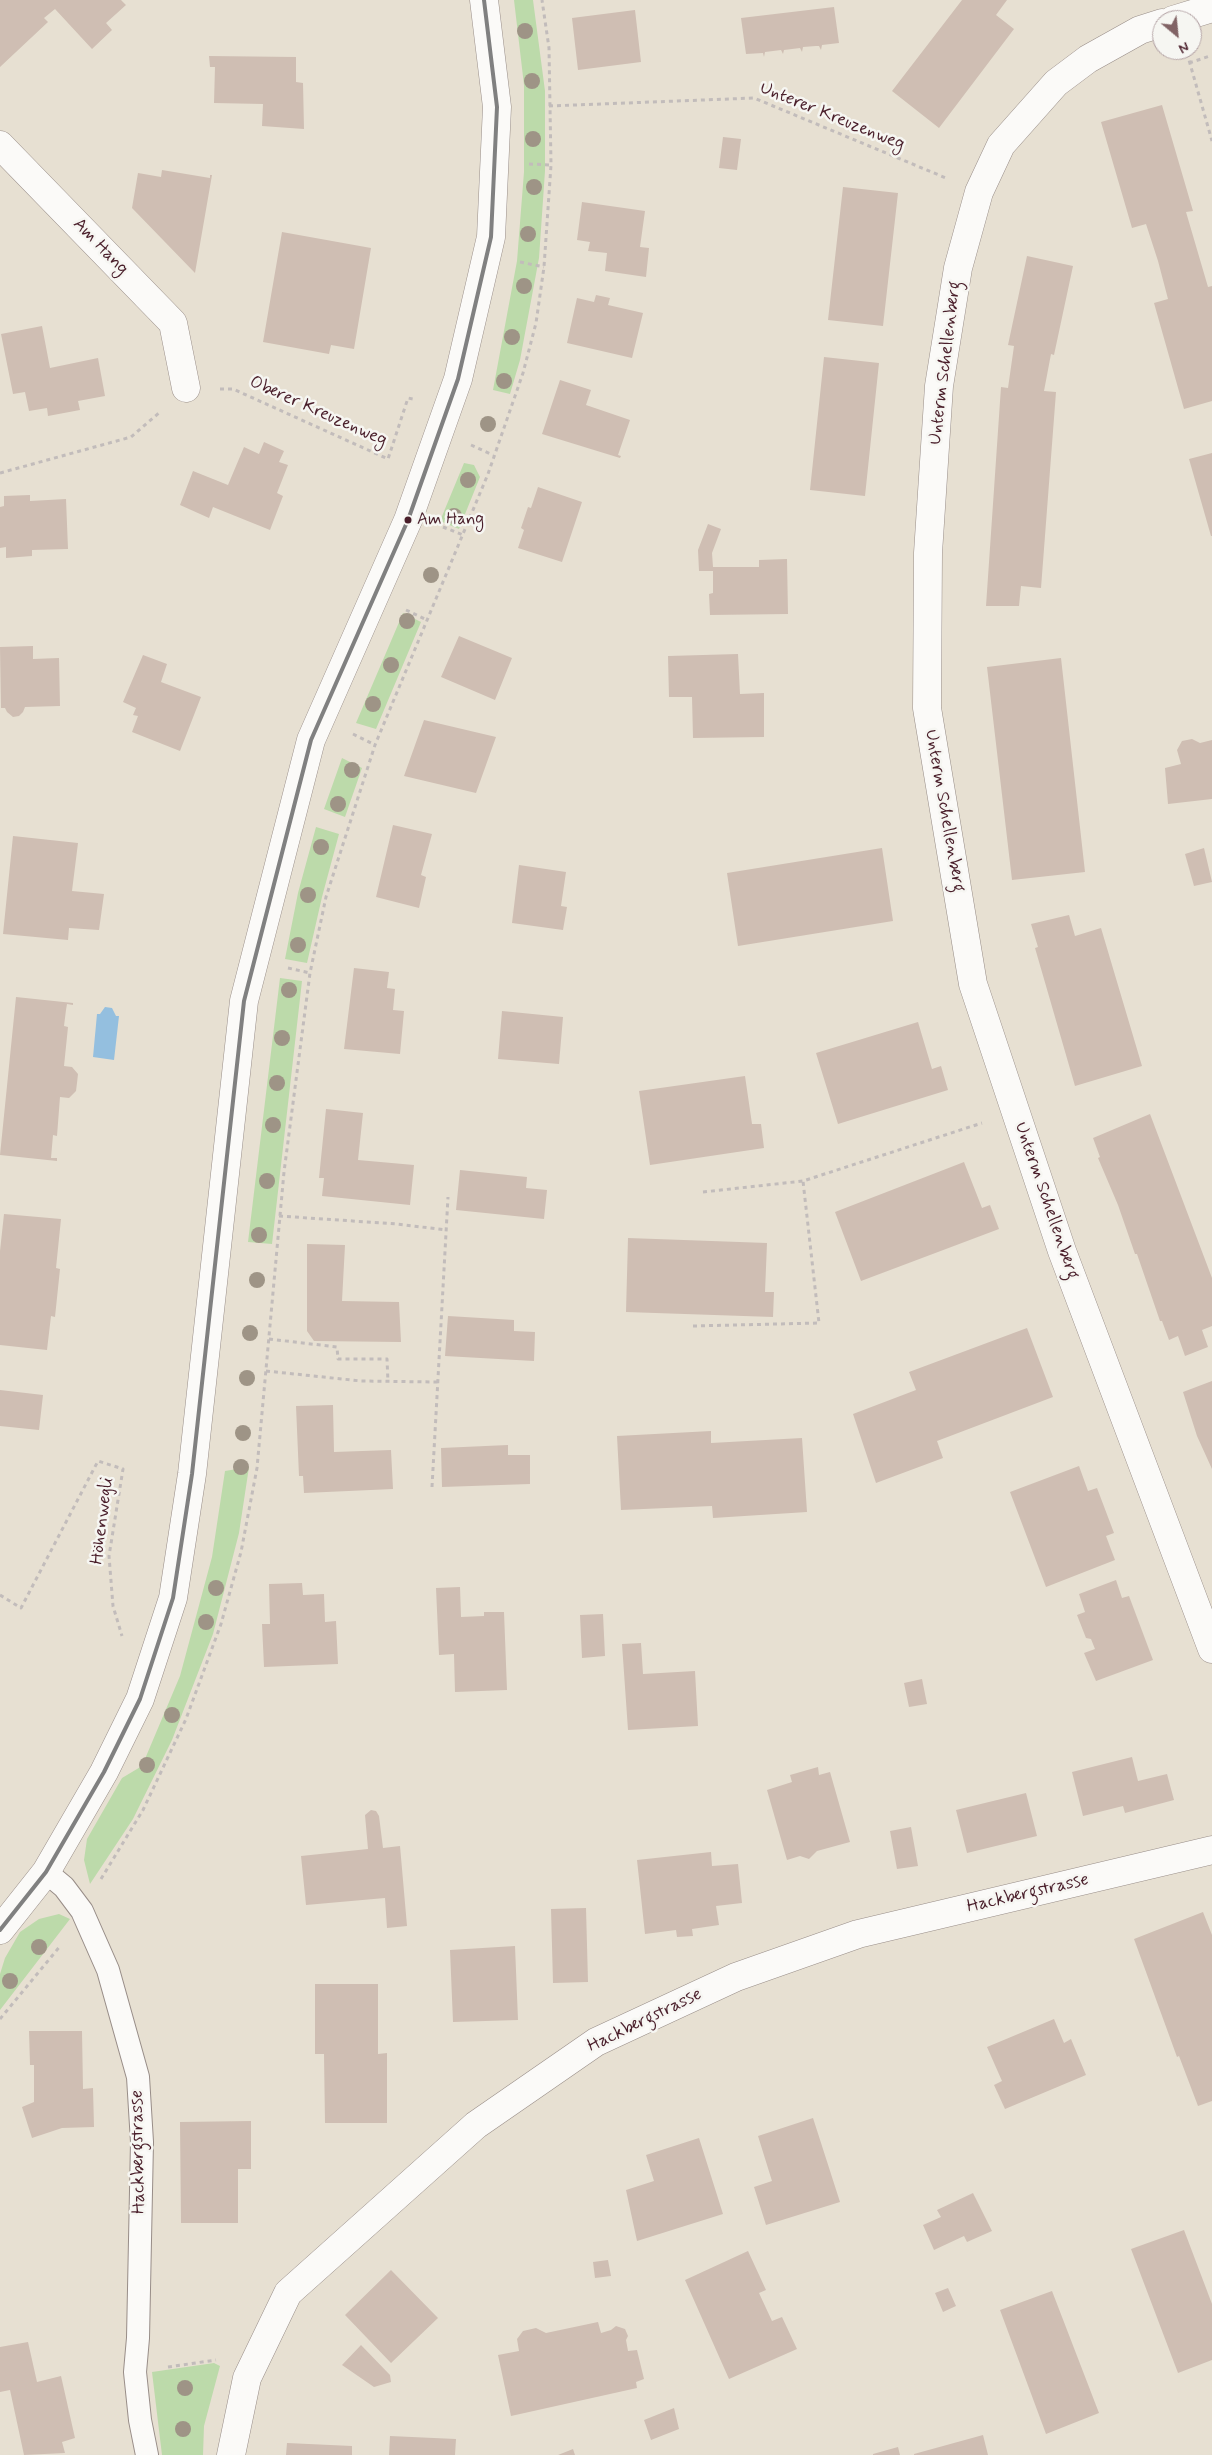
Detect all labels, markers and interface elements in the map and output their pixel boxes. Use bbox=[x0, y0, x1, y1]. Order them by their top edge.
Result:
north arrow bbox=[1152, 10, 1202, 60]
text: N bbox=[1175, 37, 1192, 57]
street label: Unterer Kreuzenweg bbox=[756, 78, 908, 156]
street label: Am Hang bbox=[68, 214, 132, 280]
street label: Unterm Schellenberg bbox=[925, 280, 967, 446]
street label: Oberer Kreuzenweg bbox=[246, 372, 390, 452]
place label: Am Hang bbox=[417, 510, 484, 530]
marker: Am Hang bbox=[403, 515, 413, 525]
street label: Unterm Schellenberg bbox=[919, 728, 969, 894]
street label: Unterm Schellenberg bbox=[1009, 1120, 1083, 1282]
street label: Höhenwegli bbox=[87, 1476, 119, 1566]
street label: Hackbergstrasse bbox=[965, 1870, 1091, 1918]
street label: Hackbergstrasse bbox=[584, 1984, 706, 2058]
street label: Hackbergstrasse bbox=[127, 2090, 151, 2214]

